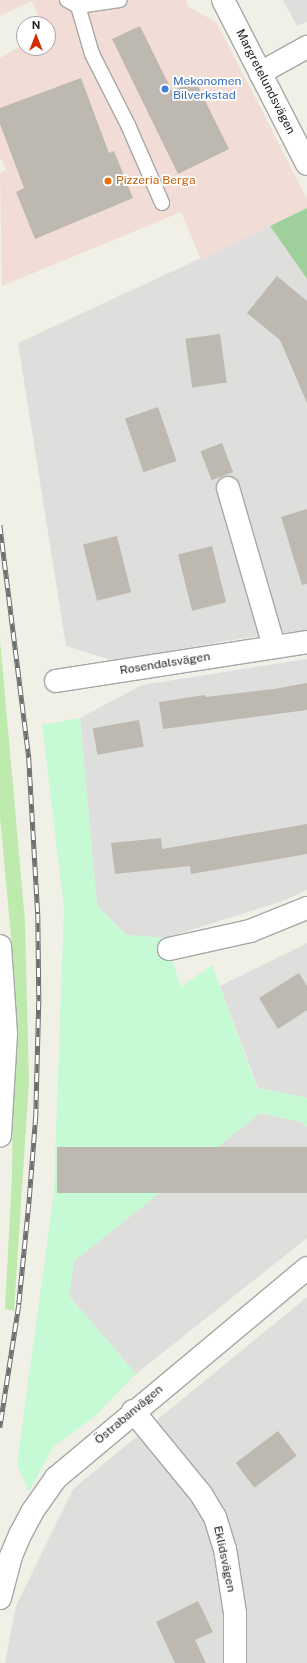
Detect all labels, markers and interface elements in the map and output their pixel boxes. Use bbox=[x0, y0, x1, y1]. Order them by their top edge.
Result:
north arrow bbox=[16, 16, 56, 56]
text: N bbox=[32, 19, 40, 31]
street label: Margretelundsvägen bbox=[232, 27, 298, 137]
place label: Mekonomen Bilverkstad bbox=[173, 75, 241, 103]
marker: Mekonomen Bilverkstad bbox=[160, 84, 170, 94]
place label: Pizzeria Berga bbox=[116, 174, 196, 188]
marker: Pizzeria Berga bbox=[103, 176, 113, 186]
street label: Rosendalsvägen bbox=[119, 650, 211, 678]
street label: Östrabanvägen bbox=[92, 1382, 166, 1448]
street label: Eklidsvägen bbox=[210, 1525, 238, 1593]

